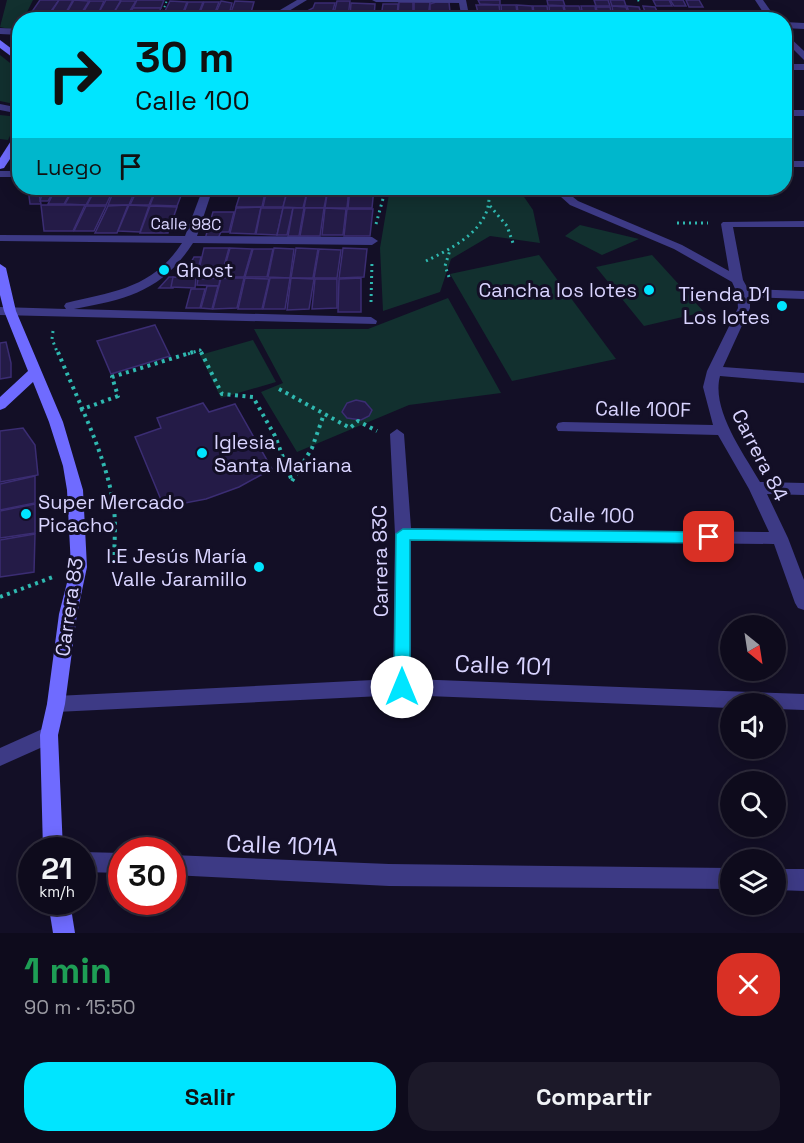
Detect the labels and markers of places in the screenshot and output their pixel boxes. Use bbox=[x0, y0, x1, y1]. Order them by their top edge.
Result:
place label: Ghost bbox=[176, 257, 233, 283]
marker: Ghost bbox=[157, 263, 171, 277]
place label: Cancha los lotes bbox=[479, 277, 637, 303]
place label: Tienda D1 Los lotes bbox=[678, 281, 770, 330]
marker: Cancha los lotes bbox=[642, 283, 656, 297]
marker: Tienda D1 Los lotes bbox=[775, 299, 789, 313]
place label: Iglesia Santa Mariana bbox=[214, 429, 352, 478]
marker: Iglesia Santa Mariana bbox=[195, 446, 209, 460]
place label: Super Mercado Picacho bbox=[38, 489, 185, 538]
marker: Super Mercado Picacho bbox=[19, 507, 33, 521]
pin bbox=[683, 511, 734, 562]
place label: I.E Jesús María Valle Jaramillo bbox=[106, 543, 247, 592]
marker: I.E Jesús María Valle Jaramillo bbox=[252, 560, 266, 574]

